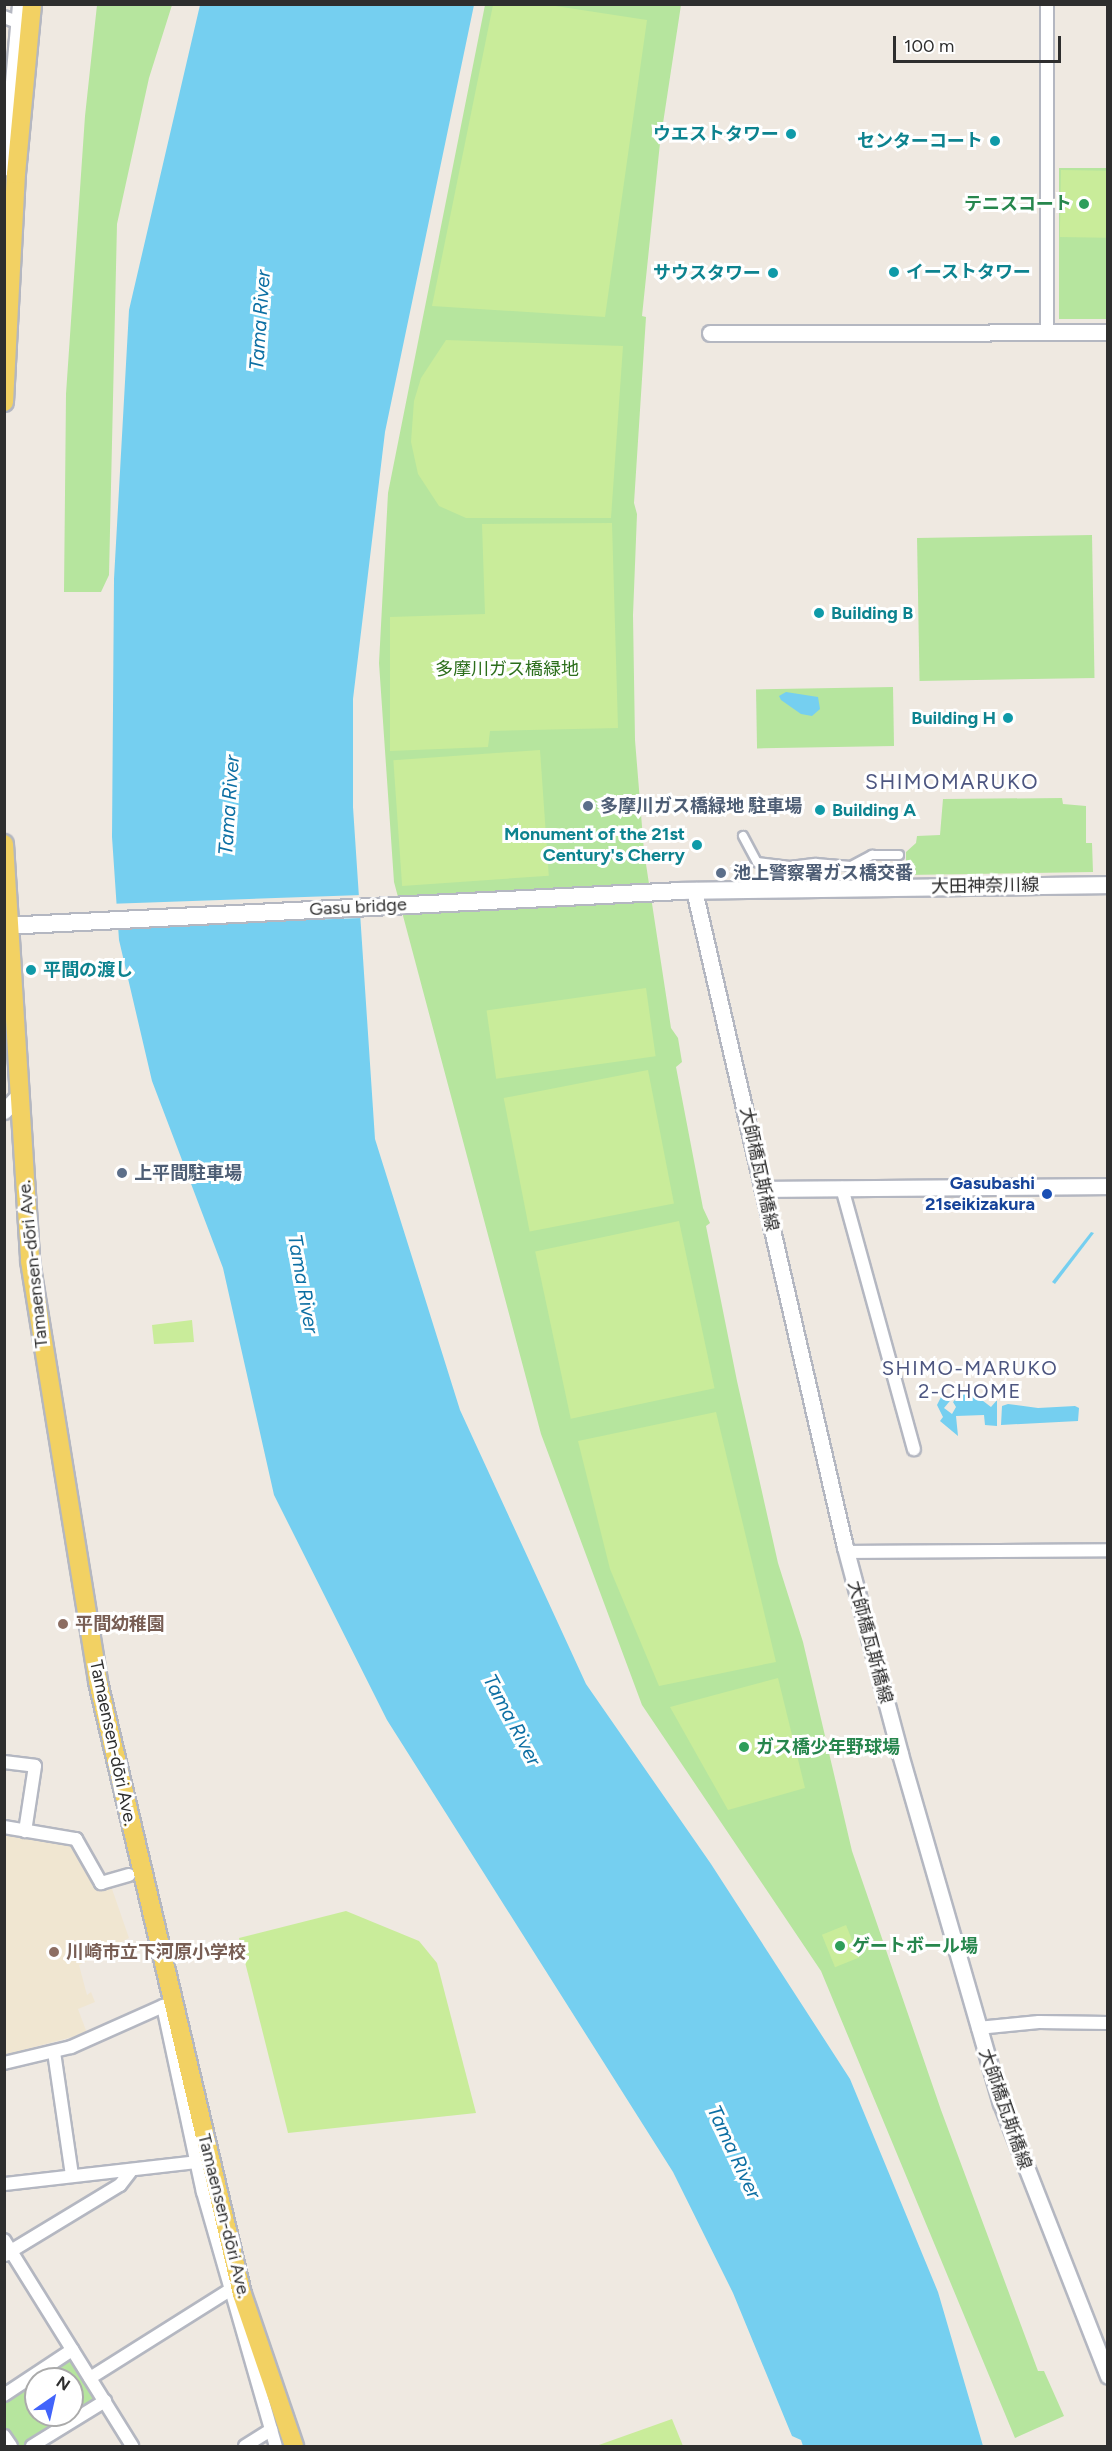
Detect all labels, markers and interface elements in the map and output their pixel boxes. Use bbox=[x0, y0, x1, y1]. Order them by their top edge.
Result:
scale bar bbox=[896, 24, 1064, 62]
text: 100 m bbox=[904, 35, 954, 57]
place label: ウエストタワー bbox=[653, 123, 779, 145]
marker: ウエストタワー bbox=[784, 127, 798, 141]
place label: センターコート bbox=[857, 130, 983, 152]
marker: センターコート bbox=[988, 134, 1002, 148]
place label: テニスコート bbox=[964, 193, 1072, 215]
marker: テニスコート bbox=[1077, 197, 1091, 211]
place label: イーストタワー bbox=[906, 261, 1032, 283]
place label: サウスタワー bbox=[653, 262, 761, 284]
marker: イーストタワー bbox=[887, 265, 901, 279]
marker: サウスタワー bbox=[766, 266, 780, 280]
water label: Tama River bbox=[245, 269, 275, 371]
place label: Building B bbox=[831, 602, 913, 624]
marker: Building B bbox=[812, 606, 826, 620]
park label: 多摩川ガス橋緑地 bbox=[435, 658, 579, 680]
place label: Building H bbox=[911, 707, 996, 729]
marker: Building H bbox=[1001, 711, 1015, 725]
water label: Tama River bbox=[214, 754, 244, 856]
district label: SHIMOMARUKO bbox=[865, 769, 1039, 795]
place label: 多摩川ガス橋緑地 駐車場 bbox=[600, 795, 802, 817]
marker: 多摩川ガス橋緑地 駐車場 bbox=[581, 799, 595, 813]
place label: Building A bbox=[832, 799, 916, 821]
marker: Building A bbox=[813, 803, 827, 817]
place label: Monument of the 21st Century's Cherry bbox=[504, 824, 685, 866]
marker: Monument of the 21st Century's Cherry bbox=[690, 838, 704, 852]
place label: 池上警察署ガス橋交番 bbox=[733, 862, 913, 884]
marker: 池上警察署ガス橋交番 bbox=[714, 866, 728, 880]
street label: 大田神奈川線 bbox=[931, 874, 1039, 898]
street label: Gasu bridge bbox=[309, 894, 407, 920]
place label: 平間の渡し bbox=[43, 959, 133, 981]
marker: 平間の渡し bbox=[24, 963, 38, 977]
street label: 大師橋瓦斯橋線 bbox=[735, 1105, 783, 1233]
place label: 上平間駐車場 bbox=[134, 1162, 242, 1184]
marker: 上平間駐車場 bbox=[115, 1166, 129, 1180]
place label: Gasubashi 21seikizakura bbox=[925, 1173, 1035, 1216]
street label: Tamaensen-dōri Ave. bbox=[13, 1179, 53, 1349]
marker: Gasubashi 21seikizakura bbox=[1040, 1187, 1054, 1201]
water label: Tama River bbox=[282, 1233, 324, 1335]
district label: SHIMO-MARUKO 2-CHOME bbox=[882, 1356, 1058, 1403]
street label: 大師橋瓦斯橋線 bbox=[843, 1578, 897, 1706]
place label: 平間幼稚園 bbox=[75, 1613, 165, 1635]
marker: 平間幼稚園 bbox=[56, 1617, 70, 1631]
street label: Tamaensen-dōri Ave. bbox=[85, 1658, 141, 1828]
water label: Tama River bbox=[478, 1670, 546, 1770]
place label: ガス橋少年野球場 bbox=[756, 1736, 900, 1758]
marker: ガス橋少年野球場 bbox=[737, 1740, 751, 1754]
place label: ゲートボール場 bbox=[852, 1935, 978, 1957]
marker: ゲートボール場 bbox=[833, 1939, 847, 1953]
place label: 川崎市立下河原小学校 bbox=[66, 1941, 246, 1963]
marker: 川崎市立下河原小学校 bbox=[47, 1945, 61, 1959]
street label: 大師橋瓦斯橋線 bbox=[974, 2046, 1036, 2172]
water label: Tama River bbox=[702, 2101, 766, 2203]
street label: Tamaensen-dōri Ave. bbox=[193, 2132, 255, 2300]
north arrow bbox=[24, 2367, 84, 2427]
text: N bbox=[53, 2372, 74, 2395]

